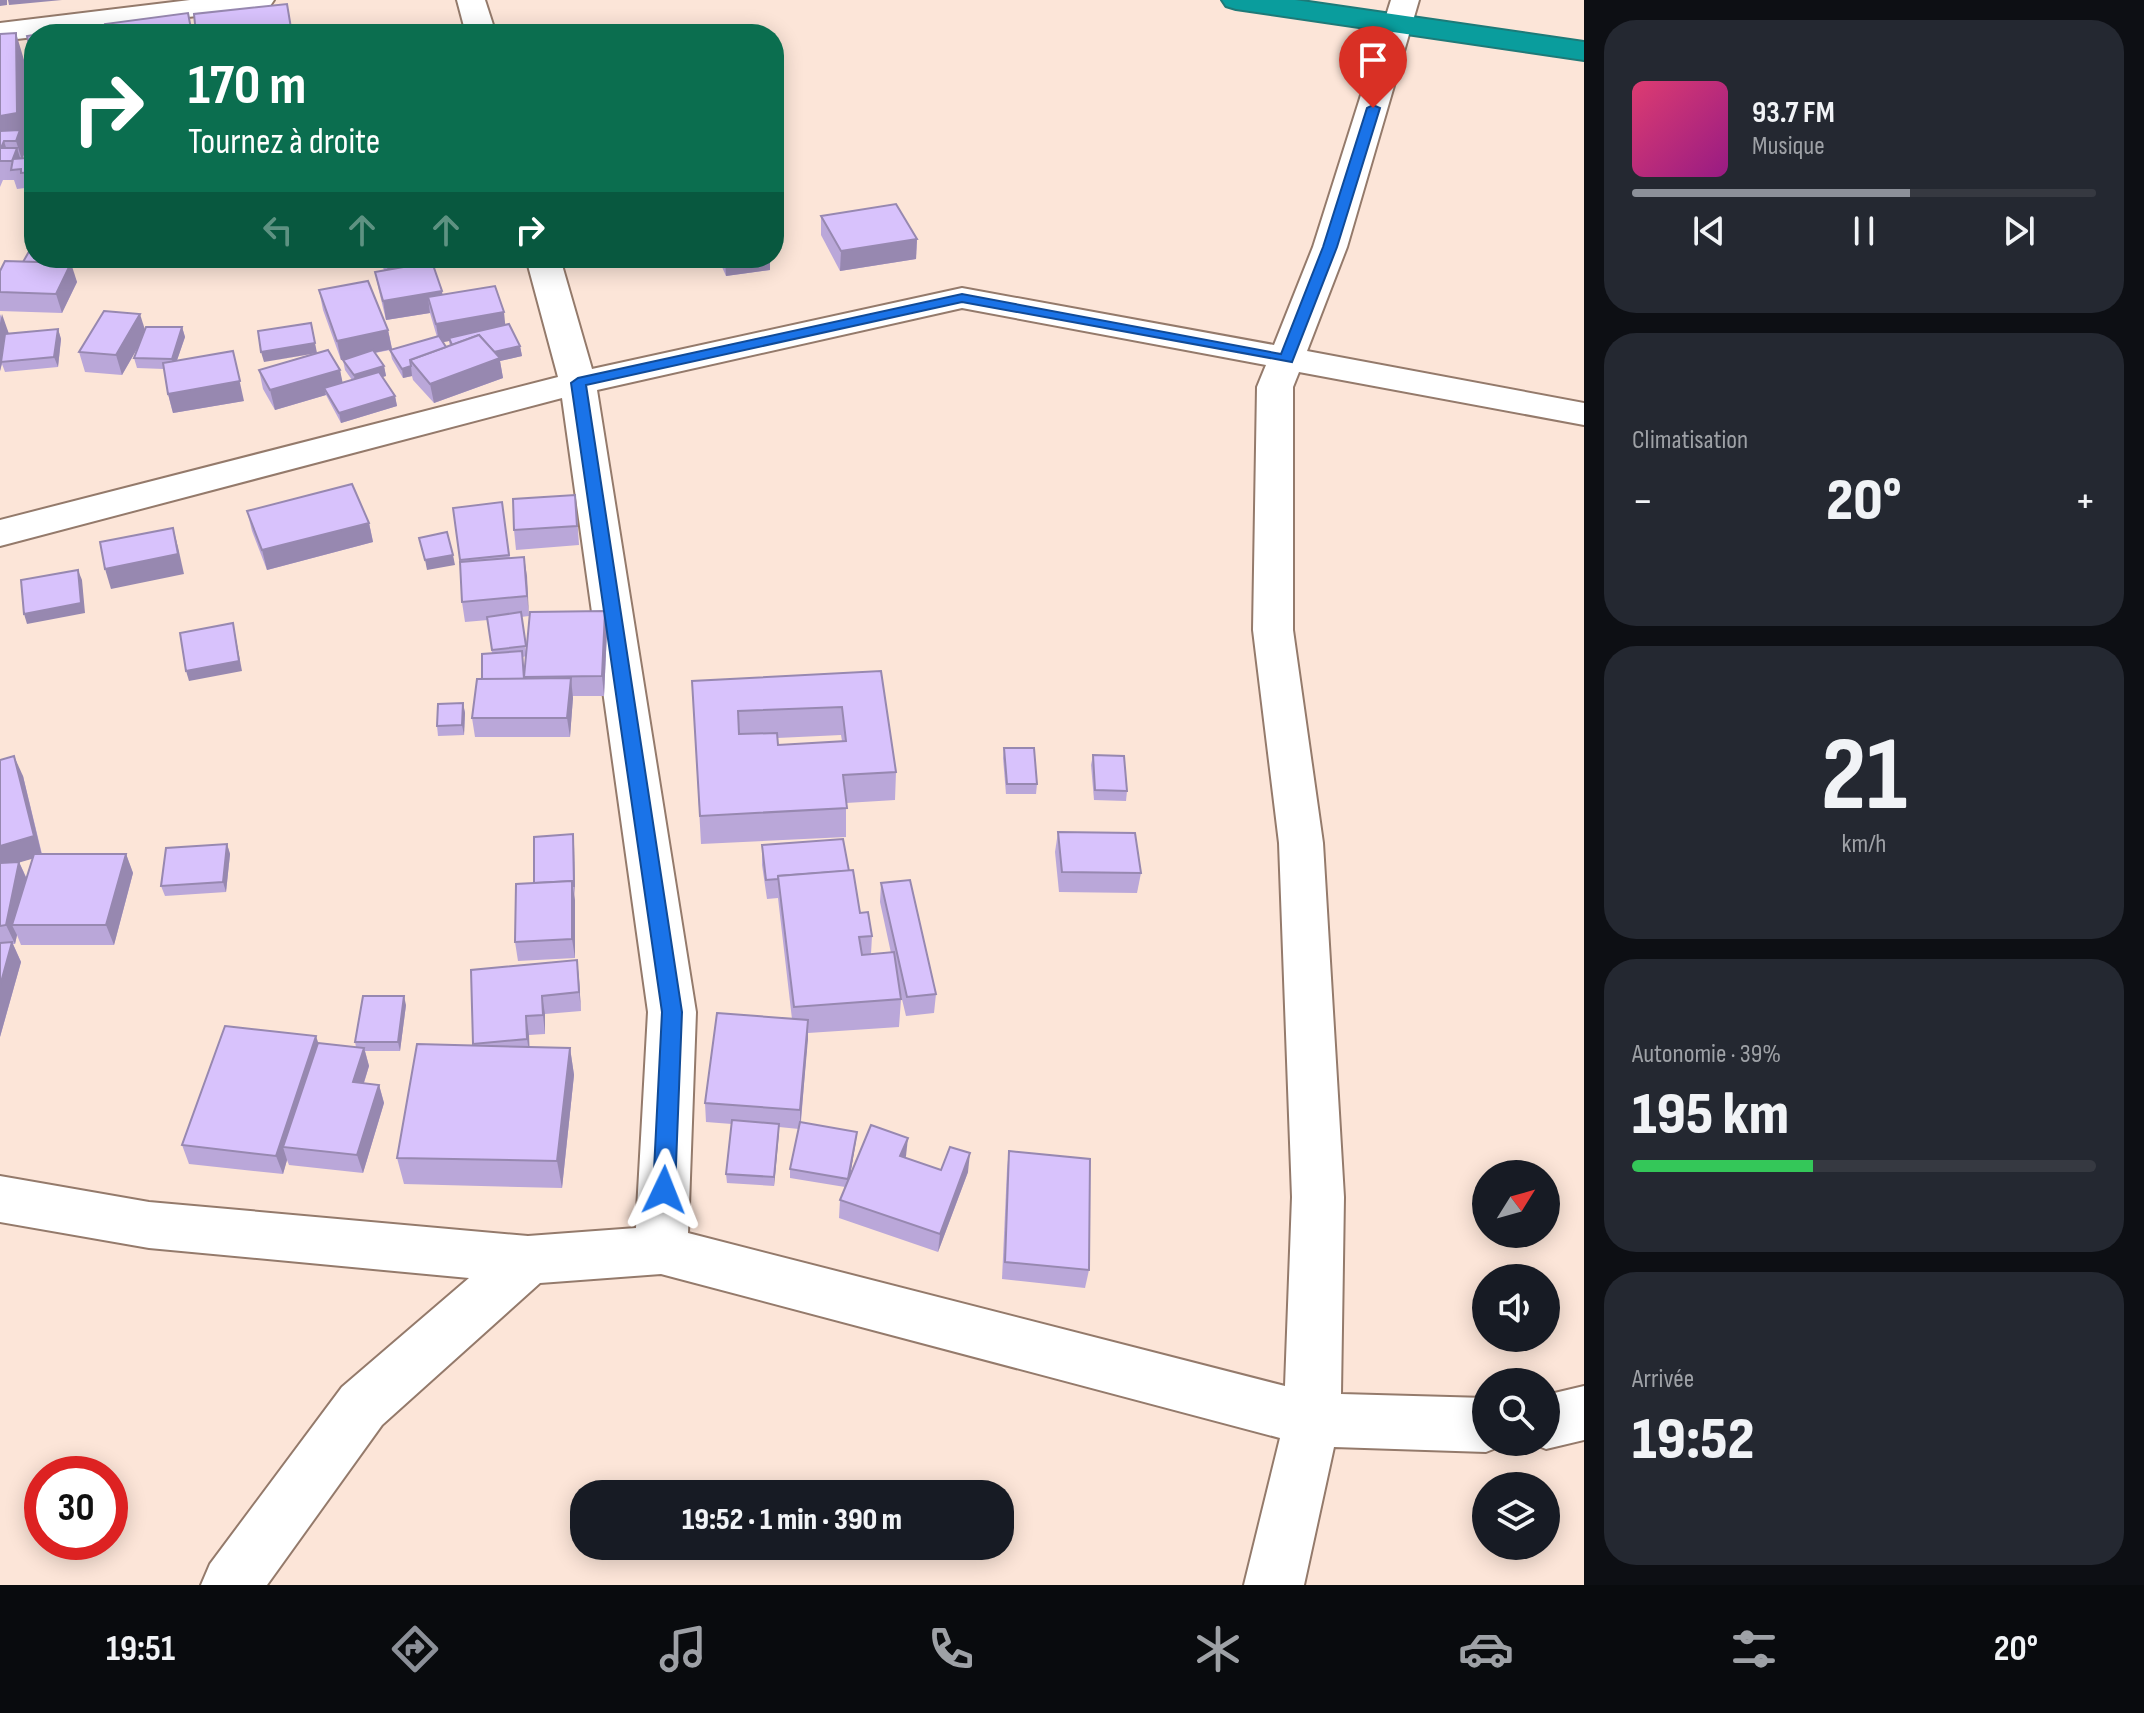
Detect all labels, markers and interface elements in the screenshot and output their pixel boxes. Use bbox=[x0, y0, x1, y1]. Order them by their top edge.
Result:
pin bbox=[1339, 26, 1407, 108]
icon: arrive bbox=[1351, 38, 1395, 82]
text: 170 m bbox=[188, 53, 306, 120]
icon: right bbox=[56, 56, 160, 160]
text: 93.7 FM bbox=[1752, 95, 1835, 131]
text: Tournez à droite bbox=[188, 121, 380, 164]
text: Musique bbox=[1752, 131, 1825, 162]
icon: left bbox=[256, 208, 300, 252]
icon: ahead bbox=[340, 208, 384, 252]
icon: ahead bbox=[424, 208, 468, 252]
icon: right bbox=[508, 208, 552, 252]
icon: previous bbox=[1687, 209, 1731, 253]
icon: pause bbox=[1842, 209, 1886, 253]
icon: next bbox=[1997, 209, 2041, 253]
text: Climatisation bbox=[1632, 425, 1748, 456]
text: 20° bbox=[1826, 465, 1902, 537]
text: − bbox=[1632, 475, 1654, 528]
text: + bbox=[2074, 475, 2096, 528]
text: 21 bbox=[1821, 714, 1907, 839]
text: km/h bbox=[1842, 829, 1886, 860]
text: Autonomie · 39% bbox=[1632, 1039, 1781, 1070]
text: 195 km bbox=[1632, 1079, 1789, 1151]
position arrow bbox=[622, 1148, 706, 1232]
north arrow bbox=[1472, 1160, 1560, 1248]
map controls bbox=[1472, 1160, 1560, 1560]
button: sound bbox=[1472, 1264, 1560, 1352]
text: Arrivée bbox=[1632, 1364, 1694, 1395]
button: search bbox=[1472, 1368, 1560, 1456]
text: 19:52 bbox=[1632, 1404, 1754, 1476]
speed limit sign: 30 bbox=[24, 1456, 128, 1560]
button: layers bbox=[1472, 1472, 1560, 1560]
text: 19:52 · 1 min · 390 m bbox=[682, 1502, 902, 1538]
icon: directions bbox=[387, 1621, 443, 1677]
icon: music bbox=[655, 1621, 711, 1677]
icon: phone bbox=[923, 1621, 979, 1677]
icon: climate bbox=[1190, 1621, 1246, 1677]
icon: car bbox=[1458, 1621, 1514, 1677]
icon: filters bbox=[1726, 1621, 1782, 1677]
text: 19:51 bbox=[106, 1628, 175, 1671]
text: 20° bbox=[1994, 1628, 2038, 1671]

